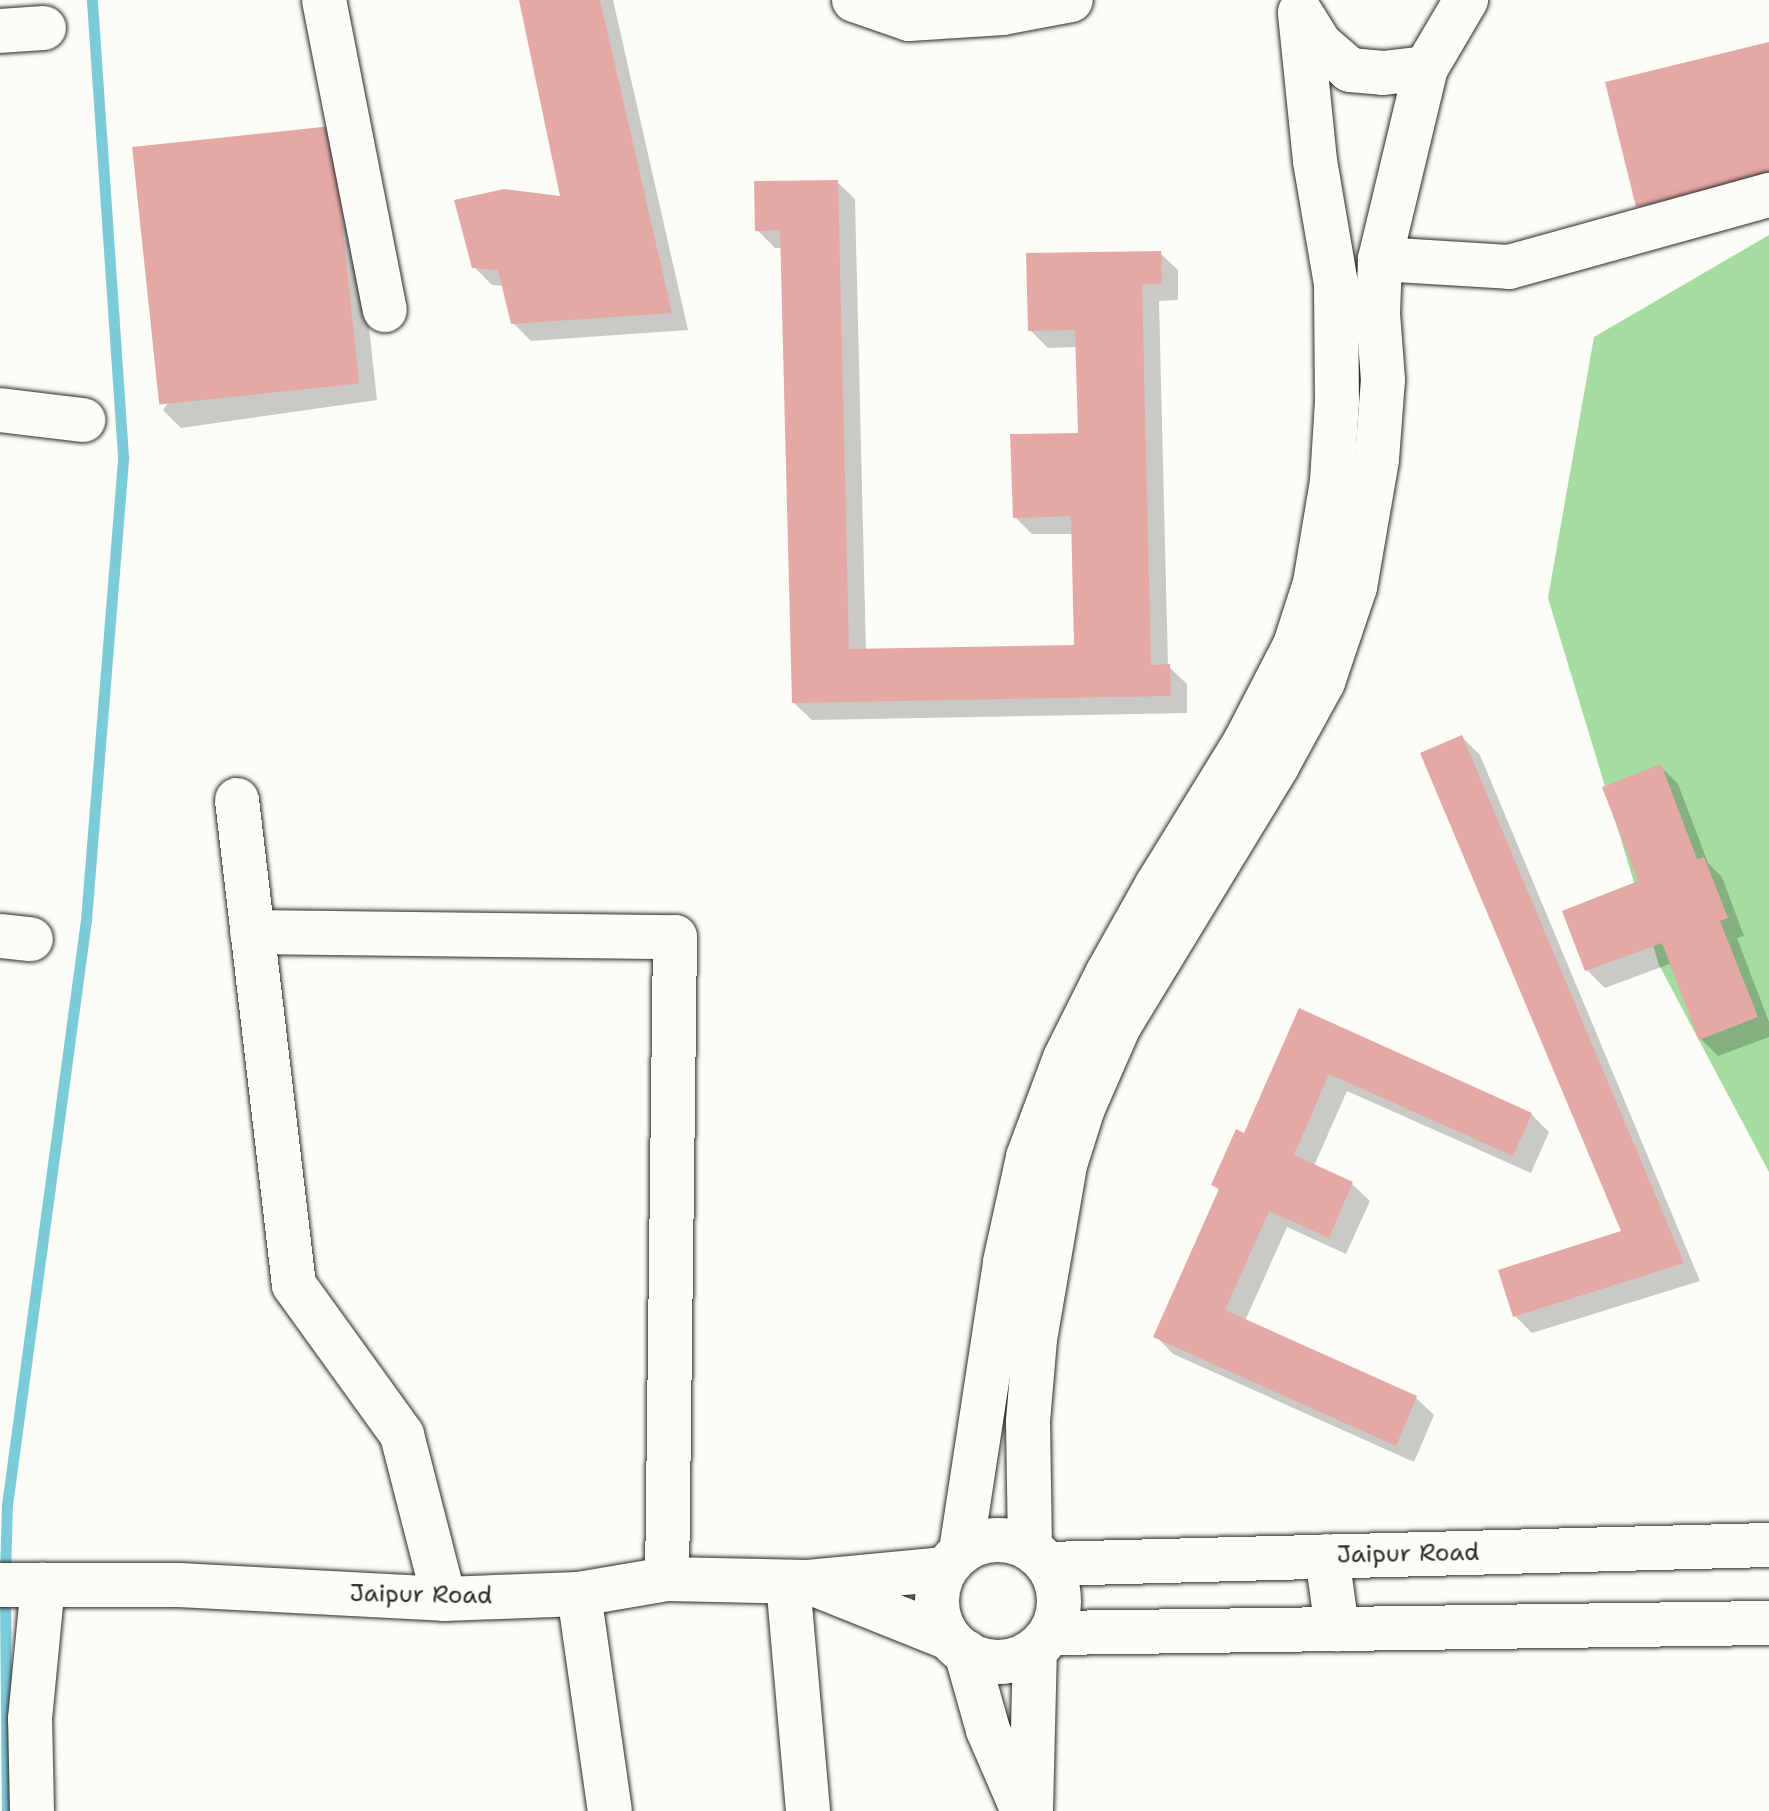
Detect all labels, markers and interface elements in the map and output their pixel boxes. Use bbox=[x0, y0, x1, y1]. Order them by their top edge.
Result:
street label: Jaipur Road bbox=[1336, 1538, 1480, 1570]
street label: Jaipur Road bbox=[349, 1579, 493, 1611]

